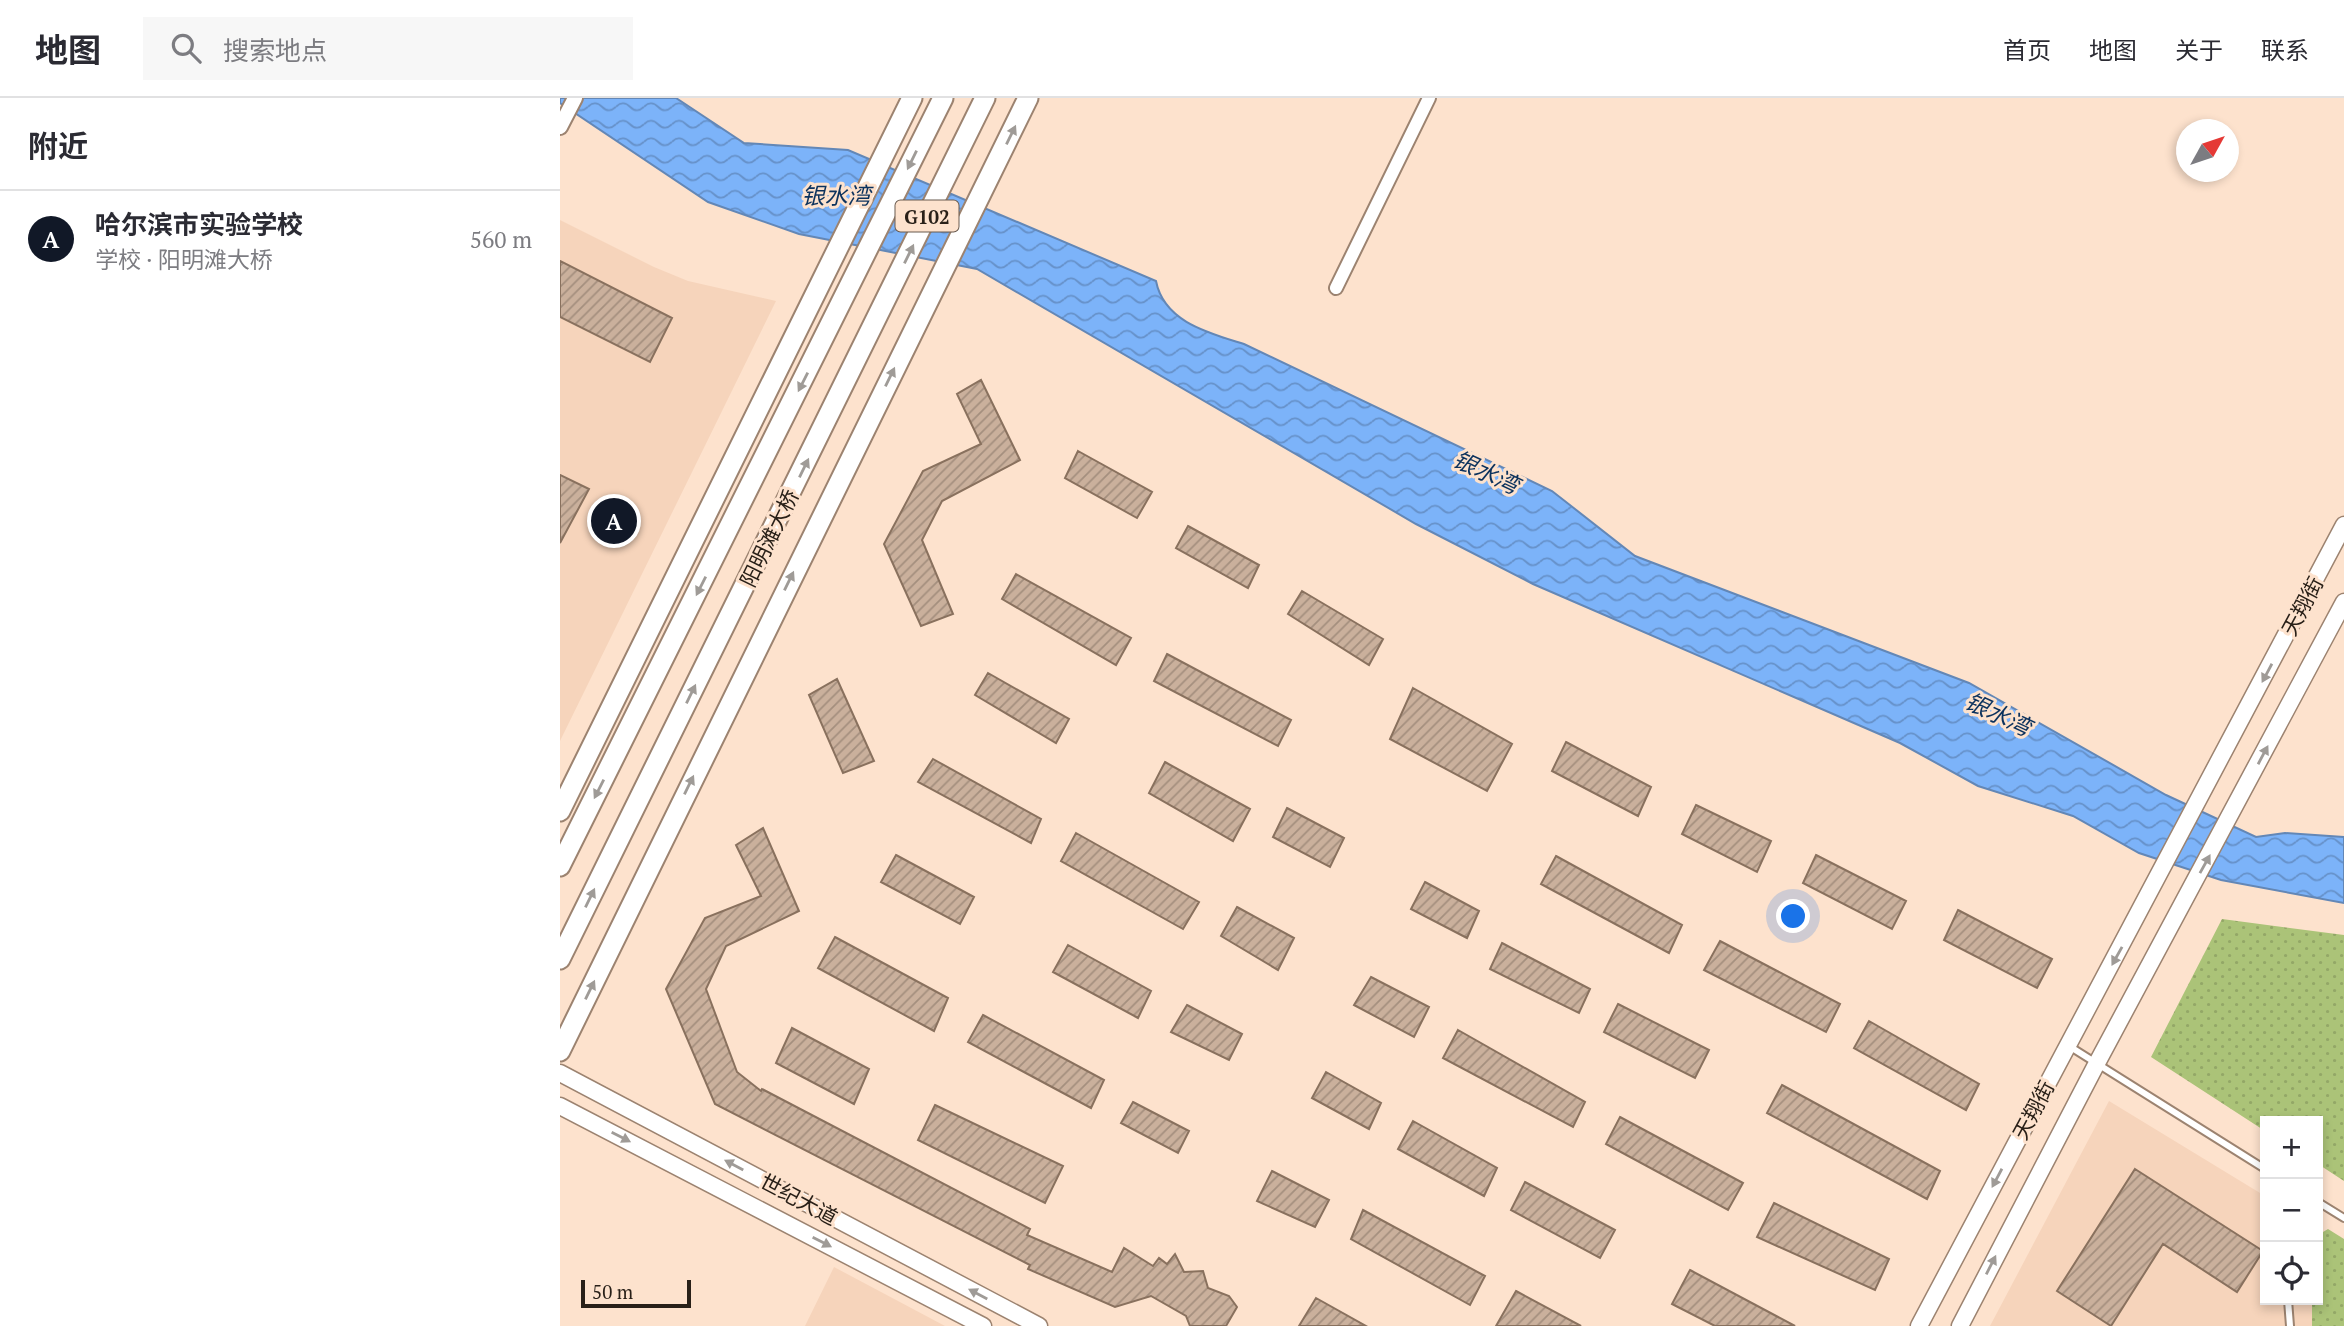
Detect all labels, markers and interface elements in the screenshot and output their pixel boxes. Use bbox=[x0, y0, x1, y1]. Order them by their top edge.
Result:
search box bbox=[143, 17, 633, 80]
text: 地图 bbox=[35, 28, 101, 71]
icon: search bbox=[167, 29, 205, 67]
text: 搜索地点 bbox=[223, 33, 327, 67]
text: 首页 bbox=[2003, 34, 2051, 66]
text: 地图 bbox=[2089, 34, 2137, 66]
text: 关于 bbox=[2175, 34, 2223, 66]
text: 联系 bbox=[2261, 34, 2309, 66]
north arrow bbox=[2176, 119, 2239, 182]
one-way arrow bbox=[1005, 125, 1016, 145]
text: 附近 bbox=[28, 126, 88, 166]
one-way arrow bbox=[907, 150, 918, 170]
water label: 银水湾 bbox=[802, 180, 875, 211]
road number: G102 bbox=[896, 200, 958, 232]
text: 哈尔滨市实验学校 bbox=[95, 207, 303, 241]
text: A bbox=[43, 224, 59, 255]
text: 560 m bbox=[470, 224, 532, 255]
text: 学校 · 阳明滩大桥 bbox=[95, 244, 273, 275]
one-way arrow bbox=[903, 244, 915, 264]
one-way arrow bbox=[885, 367, 896, 387]
one-way arrow bbox=[798, 372, 809, 392]
water label: 银水湾 bbox=[1448, 443, 1527, 502]
one-way arrow bbox=[798, 458, 809, 478]
street label: 阳明滩大桥 bbox=[733, 485, 805, 591]
pin: A bbox=[591, 495, 637, 547]
one-way arrow bbox=[784, 571, 795, 591]
street label: 天翔街 bbox=[2275, 572, 2329, 640]
one-way arrow bbox=[695, 576, 707, 596]
one-way arrow bbox=[2261, 663, 2273, 682]
one-way arrow bbox=[686, 684, 697, 704]
water label: 银水湾 bbox=[1960, 685, 2039, 744]
one-way arrow bbox=[2257, 745, 2269, 765]
one-way arrow bbox=[683, 775, 695, 795]
one-way arrow bbox=[593, 779, 604, 799]
one-way arrow bbox=[2199, 854, 2211, 874]
one-way arrow bbox=[585, 888, 596, 908]
your location bbox=[1776, 899, 1810, 933]
one-way arrow bbox=[2111, 946, 2123, 965]
one-way arrow bbox=[584, 980, 595, 1000]
street label: 天翔街 bbox=[2006, 1076, 2060, 1144]
map controls bbox=[2260, 1116, 2323, 1305]
button: + bbox=[2260, 1116, 2323, 1179]
one-way arrow bbox=[611, 1131, 631, 1143]
one-way arrow bbox=[724, 1159, 744, 1171]
street label: 世纪大道 bbox=[755, 1167, 843, 1231]
one-way arrow bbox=[1992, 1168, 2004, 1188]
button: − bbox=[2260, 1179, 2323, 1242]
one-way arrow bbox=[812, 1237, 832, 1248]
button: locate bbox=[2260, 1242, 2323, 1305]
one-way arrow bbox=[1985, 1256, 1997, 1275]
scale bar bbox=[581, 1277, 691, 1309]
text: 50 m bbox=[592, 1279, 633, 1304]
one-way arrow bbox=[969, 1288, 988, 1300]

